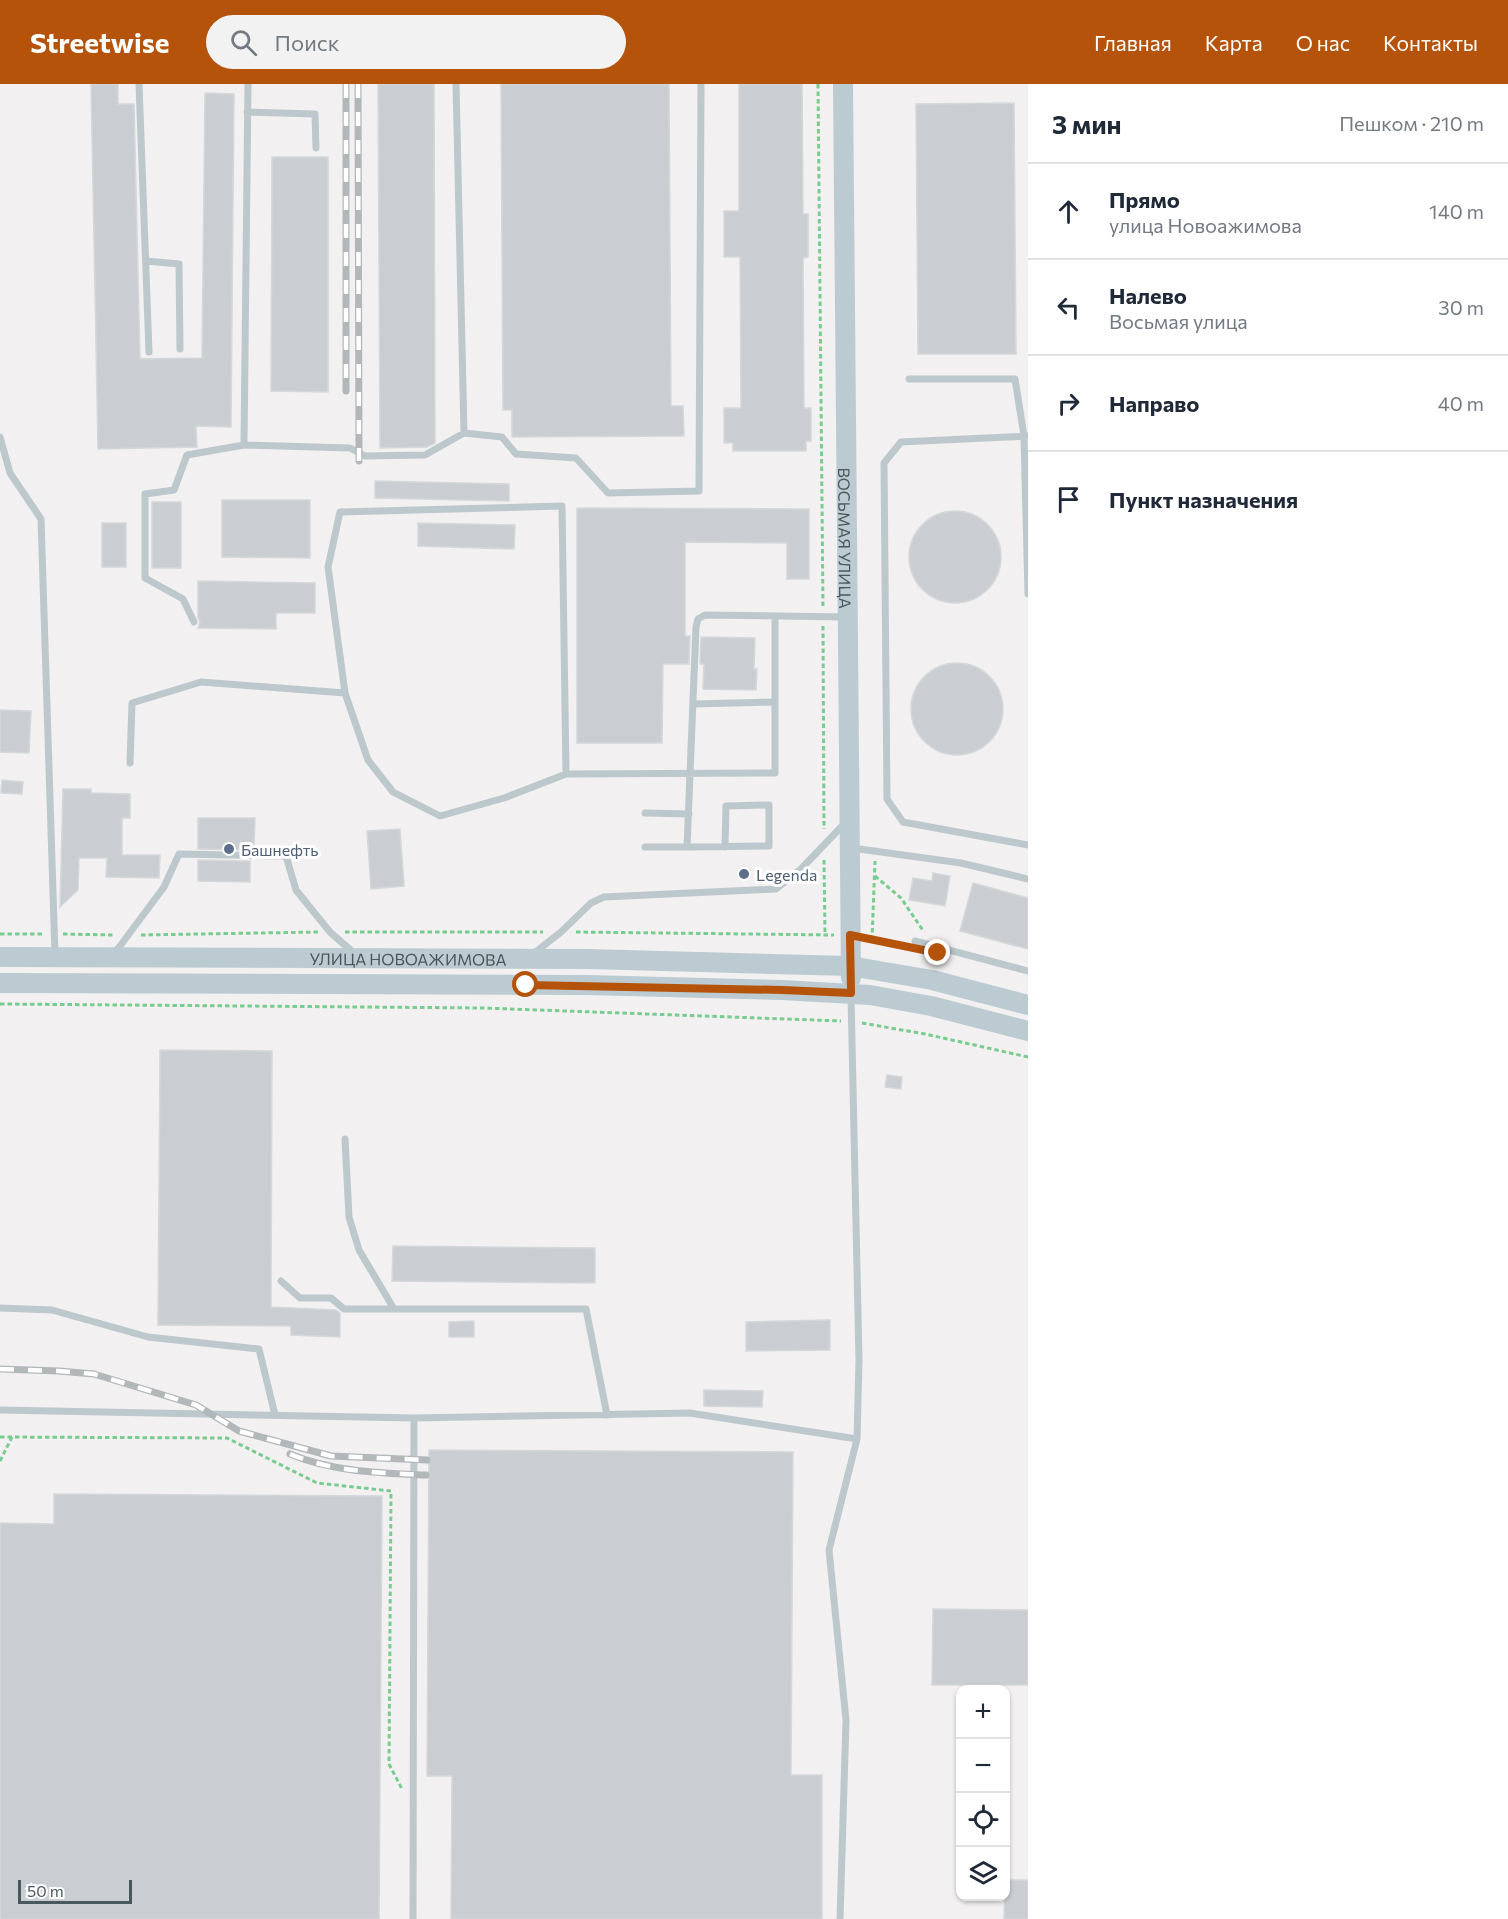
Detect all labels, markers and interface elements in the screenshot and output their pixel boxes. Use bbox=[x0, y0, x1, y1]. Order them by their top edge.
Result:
search box bbox=[206, 15, 626, 69]
text: Streetwise bbox=[30, 25, 170, 59]
icon: search bbox=[227, 26, 260, 59]
text: Поиск bbox=[275, 29, 339, 56]
text: Главная bbox=[1094, 30, 1172, 55]
text: Карта bbox=[1205, 30, 1263, 55]
text: О нас bbox=[1296, 30, 1350, 55]
text: Контакты bbox=[1383, 30, 1478, 55]
text: 3 мин bbox=[1052, 108, 1122, 139]
text: Пешком · 210 m bbox=[1339, 111, 1484, 135]
text: Прямо bbox=[1109, 186, 1180, 213]
icon: ahead bbox=[1052, 195, 1085, 228]
text: 140 m bbox=[1429, 199, 1484, 223]
text: улица Новоажимова bbox=[1109, 213, 1302, 237]
text: Налево bbox=[1109, 282, 1187, 309]
icon: left bbox=[1052, 291, 1085, 324]
text: 30 m bbox=[1438, 295, 1484, 319]
text: Восьмая улица bbox=[1109, 309, 1248, 333]
icon: right bbox=[1052, 387, 1085, 420]
text: Направо bbox=[1109, 390, 1199, 417]
text: 40 m bbox=[1438, 391, 1484, 415]
street label: ВОСЬМАЯ УЛИЦА bbox=[835, 467, 856, 609]
icon: arrive bbox=[1052, 483, 1085, 516]
text: Пункт назначения bbox=[1109, 486, 1298, 513]
place label: Башнефть bbox=[241, 840, 318, 859]
marker: Башнефть bbox=[222, 842, 236, 856]
place label: Legenda bbox=[756, 865, 817, 884]
marker: Legenda bbox=[737, 867, 751, 881]
route end bbox=[924, 939, 950, 965]
street label: УЛИЦА НОВОАЖИМОВА bbox=[309, 949, 506, 968]
route start bbox=[512, 971, 538, 997]
map controls bbox=[956, 1685, 1010, 1901]
button: + bbox=[956, 1685, 1010, 1739]
button: − bbox=[956, 1739, 1010, 1793]
button: locate bbox=[956, 1793, 1010, 1847]
button: layers bbox=[956, 1847, 1010, 1901]
scale bar bbox=[18, 1877, 132, 1904]
text: 50 m bbox=[27, 1881, 64, 1900]

